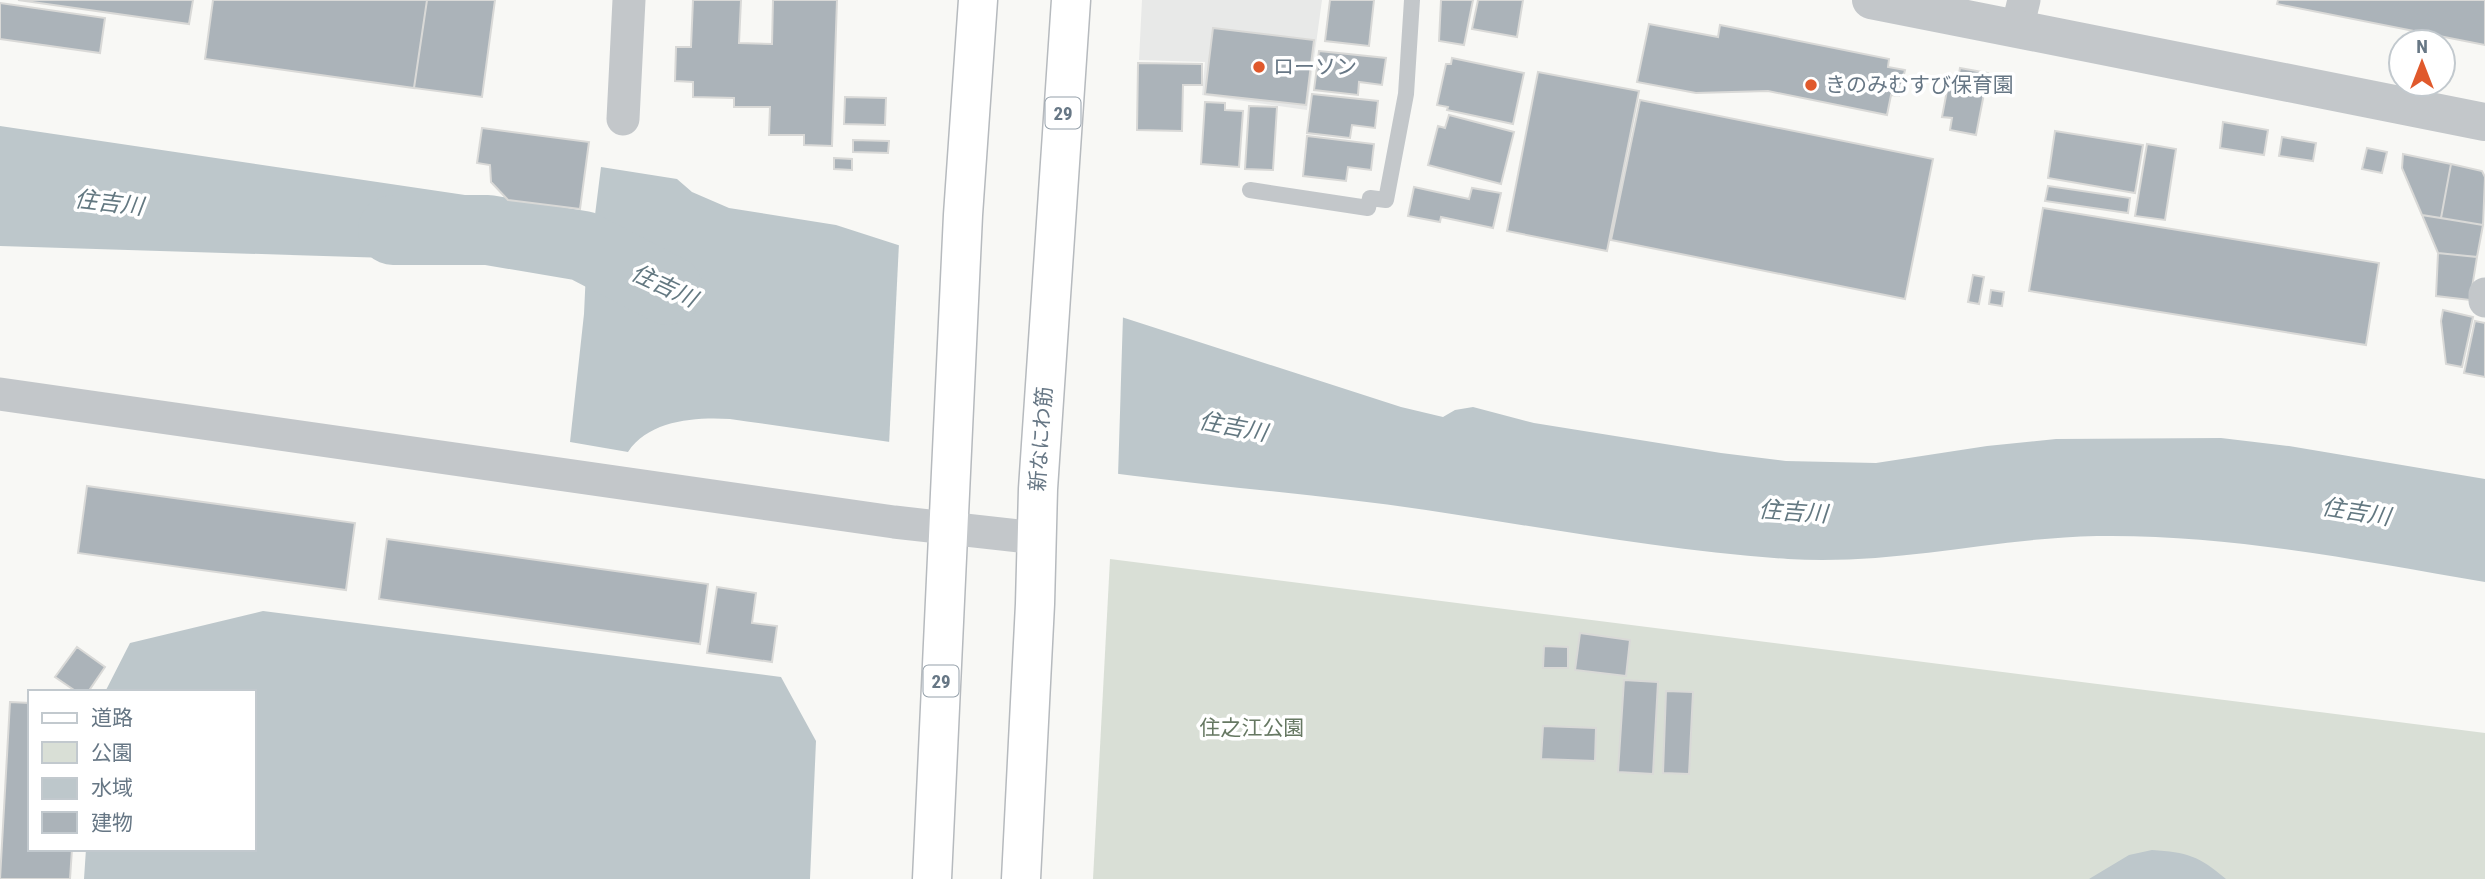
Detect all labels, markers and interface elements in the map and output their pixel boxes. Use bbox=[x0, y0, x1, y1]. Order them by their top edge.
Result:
north arrow bbox=[2387, 28, 2457, 98]
text: N bbox=[2416, 35, 2428, 58]
place label: ローソン bbox=[1273, 55, 1357, 79]
marker: ローソン bbox=[1251, 59, 1267, 75]
place label: きのみむすび保育園 bbox=[1825, 73, 2014, 97]
marker: きのみむすび保育園 bbox=[1803, 77, 1819, 93]
road number: 29 bbox=[1046, 97, 1080, 128]
water label: 住吉川 bbox=[73, 185, 148, 221]
water label: 住吉川 bbox=[627, 259, 704, 314]
street label: 新なにわ筋 bbox=[1025, 386, 1057, 492]
water label: 住吉川 bbox=[1197, 407, 1272, 447]
water label: 住吉川 bbox=[2320, 493, 2395, 531]
water label: 住吉川 bbox=[1758, 496, 1831, 528]
road number: 29 bbox=[923, 666, 958, 696]
legend bbox=[28, 690, 256, 851]
text: 道路 bbox=[91, 706, 133, 730]
park label: 住之江公園 bbox=[1200, 716, 1305, 740]
text: 公園 bbox=[91, 741, 133, 765]
text: 水域 bbox=[91, 776, 133, 800]
text: 建物 bbox=[91, 811, 133, 835]

